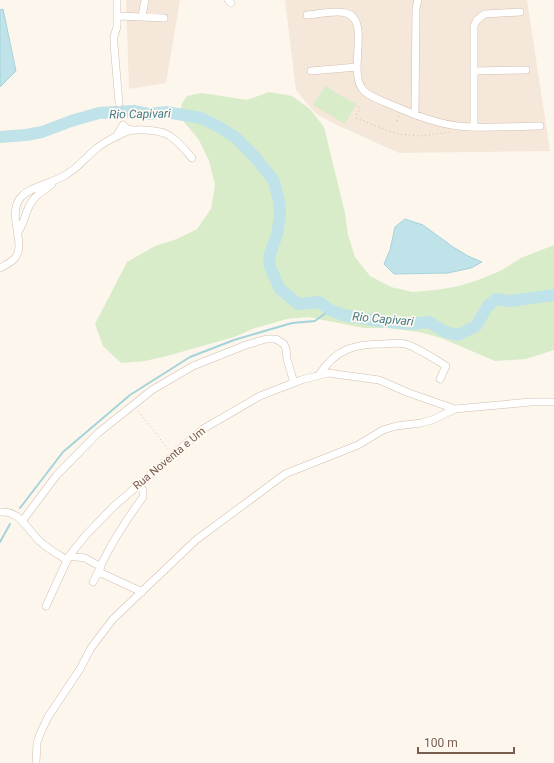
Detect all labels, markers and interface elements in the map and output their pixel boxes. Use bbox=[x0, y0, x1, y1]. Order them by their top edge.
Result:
water label: Rio Capivari bbox=[109, 106, 171, 122]
water label: Rio Capivari bbox=[352, 309, 414, 329]
street label: Rua Noventa e Um bbox=[131, 424, 208, 492]
scale bar bbox=[418, 729, 514, 755]
text: 100 m bbox=[424, 736, 458, 750]

